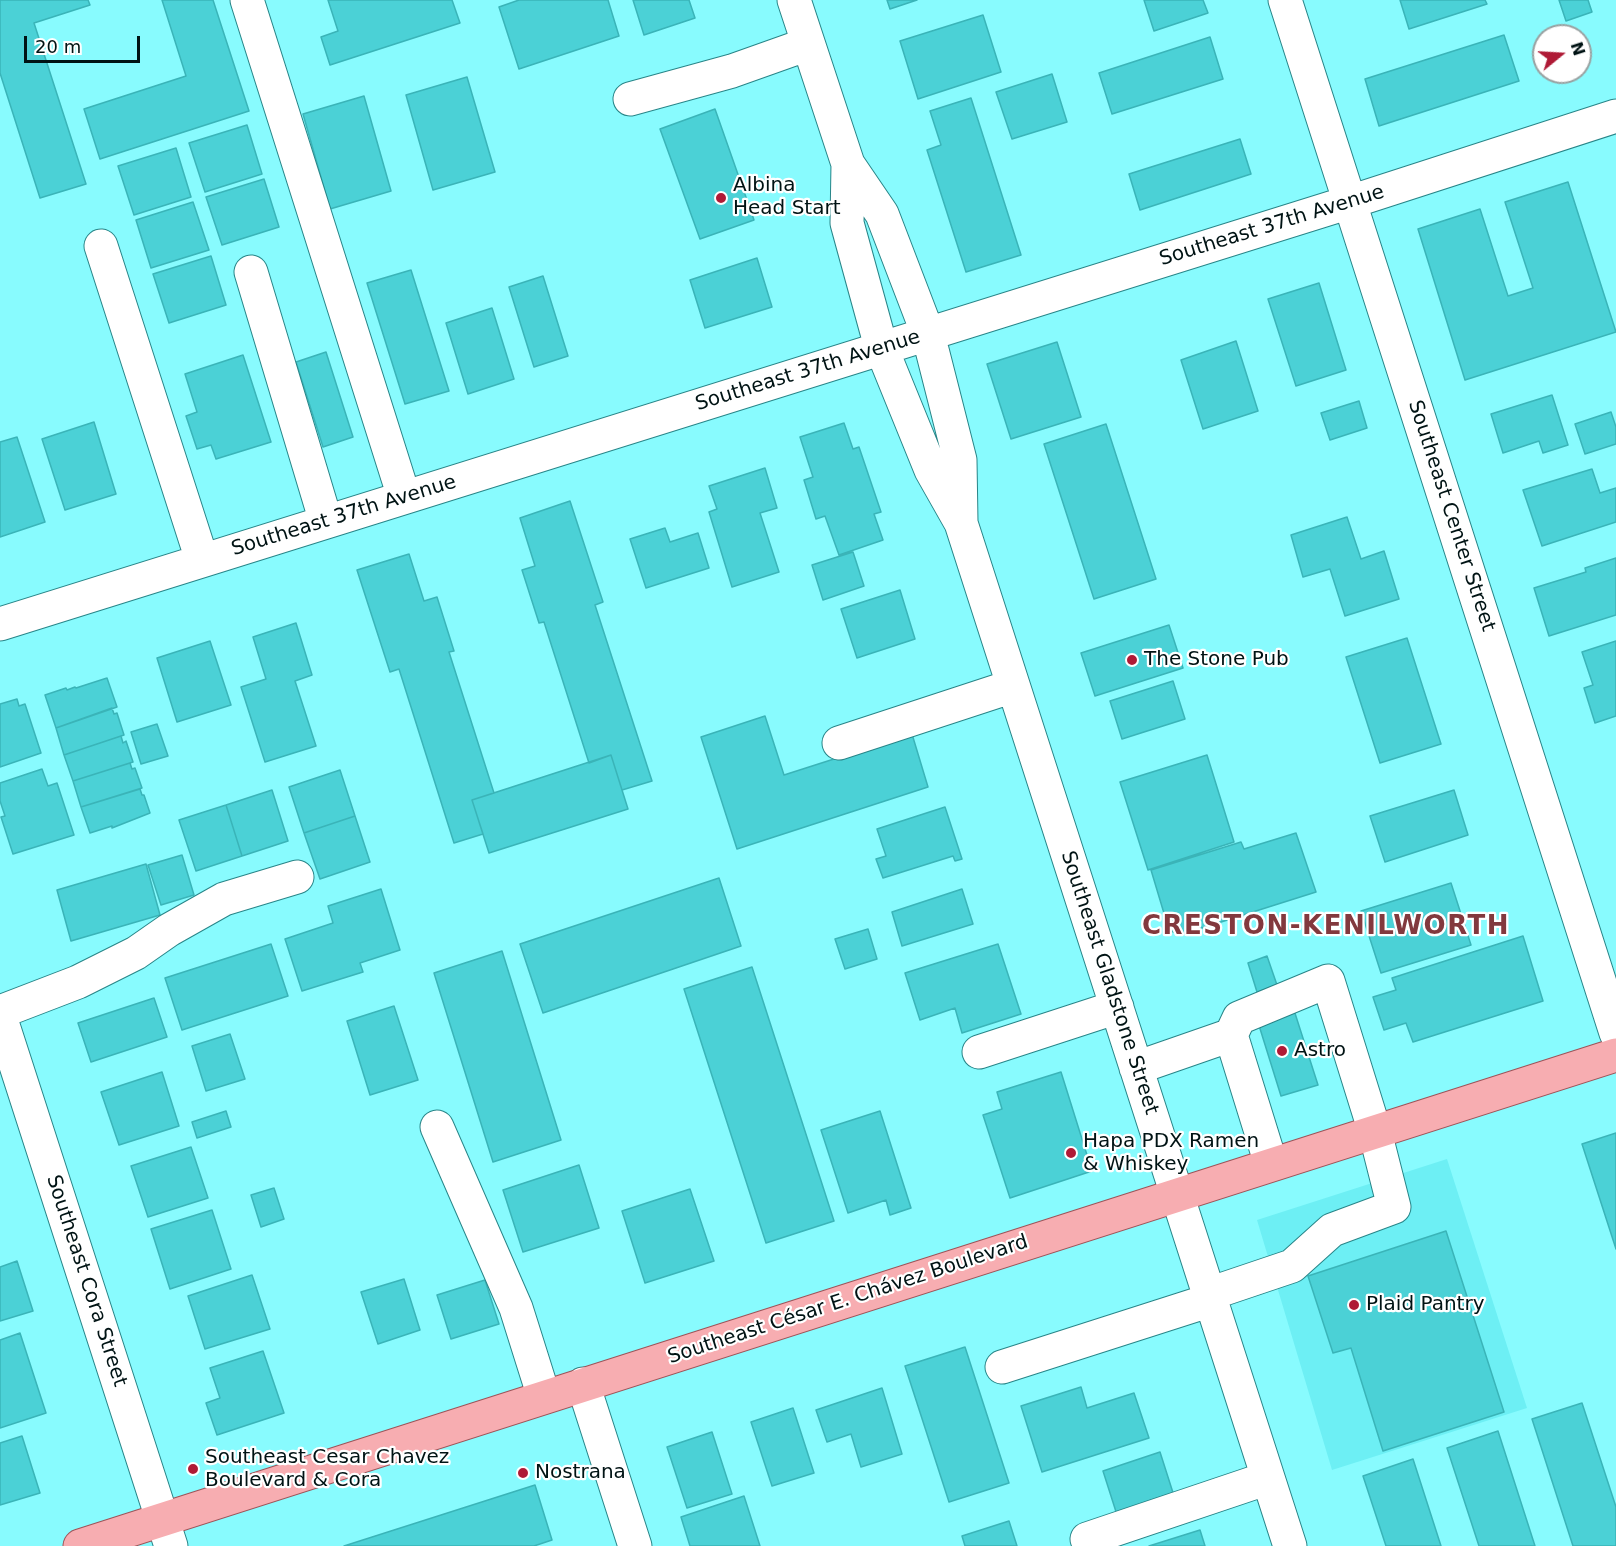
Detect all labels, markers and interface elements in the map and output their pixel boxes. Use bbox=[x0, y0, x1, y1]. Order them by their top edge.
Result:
scale bar bbox=[27, 24, 142, 62]
north arrow bbox=[1532, 24, 1592, 84]
text: 20 m bbox=[35, 36, 81, 57]
text: N bbox=[1567, 40, 1589, 58]
place label: Albina Head Start bbox=[733, 174, 841, 221]
street label: Southeast 37th Avenue bbox=[1157, 180, 1387, 272]
marker: Albina Head Start bbox=[714, 191, 728, 205]
street label: Southeast 37th Avenue bbox=[693, 325, 923, 417]
street label: Southeast Center Street bbox=[1402, 397, 1500, 635]
street label: Southeast 37th Avenue bbox=[229, 470, 459, 562]
place label: The Stone Pub bbox=[1144, 648, 1289, 672]
marker: The Stone Pub bbox=[1125, 653, 1139, 667]
street label: Southeast Gladstone Street bbox=[1055, 848, 1163, 1118]
district label: CRESTON-KENILWORTH bbox=[1142, 911, 1510, 943]
place label: Astro bbox=[1294, 1039, 1346, 1063]
marker: Astro bbox=[1275, 1044, 1289, 1058]
place label: Hapa PDX Ramen & Whiskey bbox=[1083, 1130, 1259, 1177]
marker: Hapa PDX Ramen & Whiskey bbox=[1064, 1146, 1078, 1160]
street label: Southeast Cora Street bbox=[40, 1172, 132, 1390]
street label: Southeast César E. Chávez Boulevard bbox=[665, 1230, 1031, 1370]
place label: Plaid Pantry bbox=[1366, 1293, 1484, 1317]
marker: Plaid Pantry bbox=[1347, 1298, 1361, 1312]
place label: Southeast Cesar Chavez Boulevard & Cora bbox=[205, 1446, 449, 1493]
place label: Nostrana bbox=[535, 1461, 626, 1485]
marker: Southeast Cesar Chavez Boulevard & Cora bbox=[186, 1462, 200, 1476]
marker: Nostrana bbox=[516, 1466, 530, 1480]

